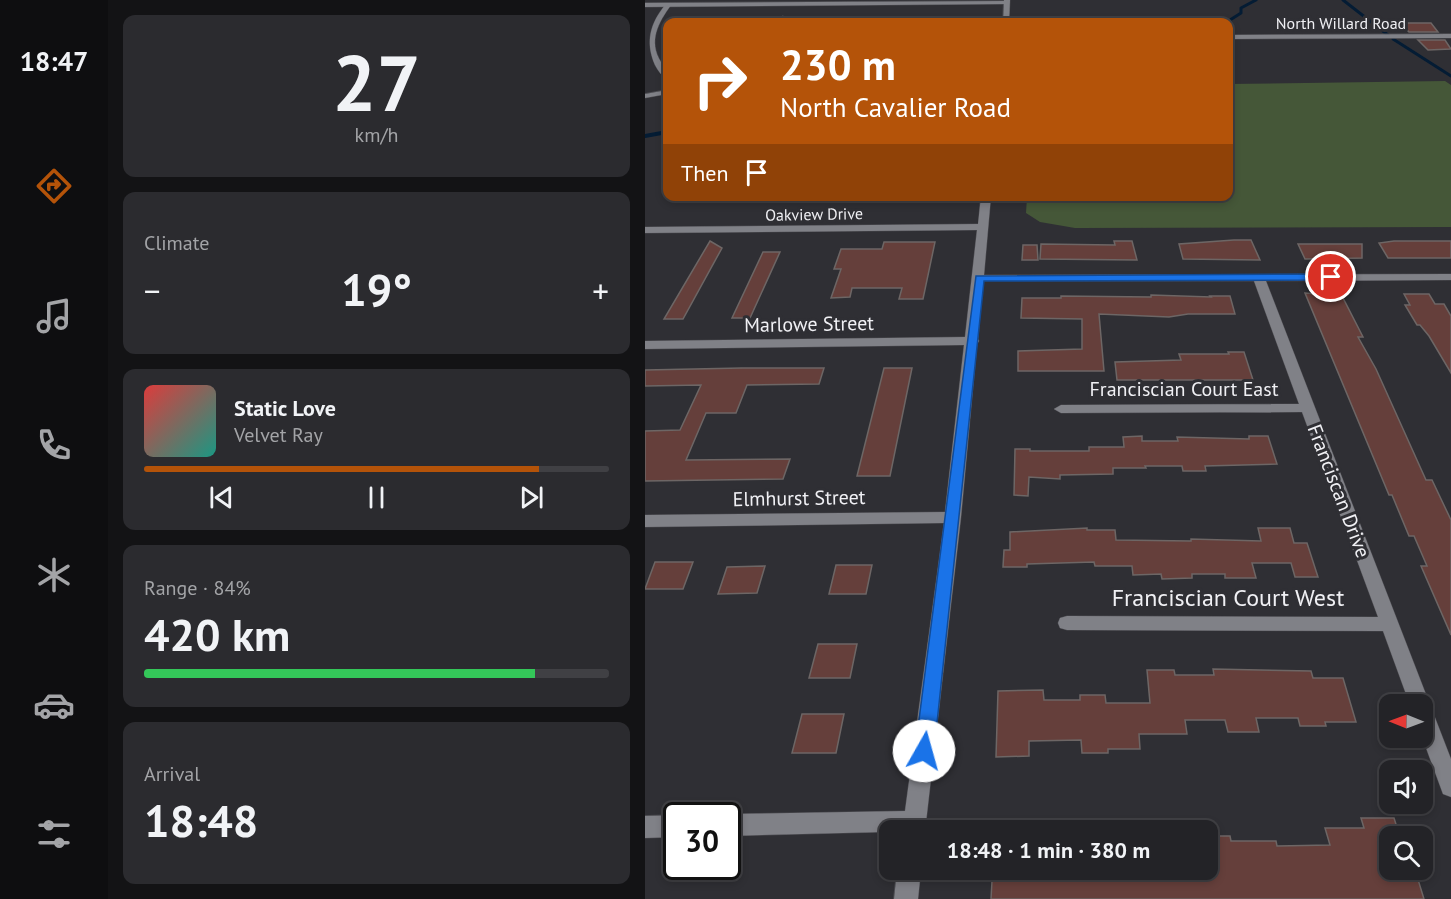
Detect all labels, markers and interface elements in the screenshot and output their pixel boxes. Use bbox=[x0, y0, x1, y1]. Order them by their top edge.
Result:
street label: North Willard Road bbox=[1276, 13, 1406, 33]
text: 27 bbox=[332, 32, 421, 133]
text: 230 m bbox=[780, 37, 896, 92]
icon: right bbox=[681, 42, 759, 120]
text: 18:47 bbox=[20, 44, 88, 78]
text: North Cavalier Road bbox=[780, 90, 1011, 124]
text: km/h bbox=[355, 122, 398, 148]
icon: arrive bbox=[740, 156, 773, 189]
text: Then bbox=[681, 159, 728, 187]
icon: directions bbox=[33, 165, 75, 207]
street label: Oakview Drive bbox=[765, 203, 863, 225]
text: Climate bbox=[144, 230, 210, 256]
pin bbox=[1305, 251, 1356, 302]
text: 19° bbox=[341, 260, 412, 318]
icon: arrive bbox=[1314, 260, 1347, 293]
text: − bbox=[144, 269, 161, 312]
text: + bbox=[592, 269, 609, 312]
icon: music bbox=[33, 295, 75, 337]
street label: Marlowe Street bbox=[744, 310, 874, 338]
street label: Franciscian Court East bbox=[1090, 376, 1279, 402]
text: Static Love bbox=[234, 394, 336, 422]
street label: Franciscan Drive bbox=[1302, 421, 1376, 561]
text: Velvet Ray bbox=[234, 422, 323, 448]
icon: phone bbox=[33, 424, 75, 466]
icon: previous bbox=[205, 481, 238, 514]
icon: pause bbox=[360, 481, 393, 514]
icon: next bbox=[515, 481, 548, 514]
street label: Elmhurst Street bbox=[732, 484, 866, 512]
icon: climate bbox=[33, 554, 75, 596]
text: Range · 84% bbox=[144, 575, 251, 601]
street label: Franciscian Court West bbox=[1112, 582, 1344, 613]
text: 420 km bbox=[144, 605, 290, 663]
icon: car bbox=[33, 684, 75, 726]
north arrow bbox=[1379, 694, 1433, 748]
map controls bbox=[1379, 694, 1433, 880]
position arrow bbox=[892, 719, 956, 783]
button: sound bbox=[1379, 760, 1433, 814]
text: Arrival bbox=[144, 761, 200, 787]
text: 18:48 bbox=[144, 791, 258, 849]
speed limit sign: 30 bbox=[663, 802, 741, 880]
icon: filters bbox=[33, 813, 75, 855]
button: search bbox=[1379, 826, 1433, 880]
text: 18:48 · 1 min · 380 m bbox=[947, 836, 1150, 864]

